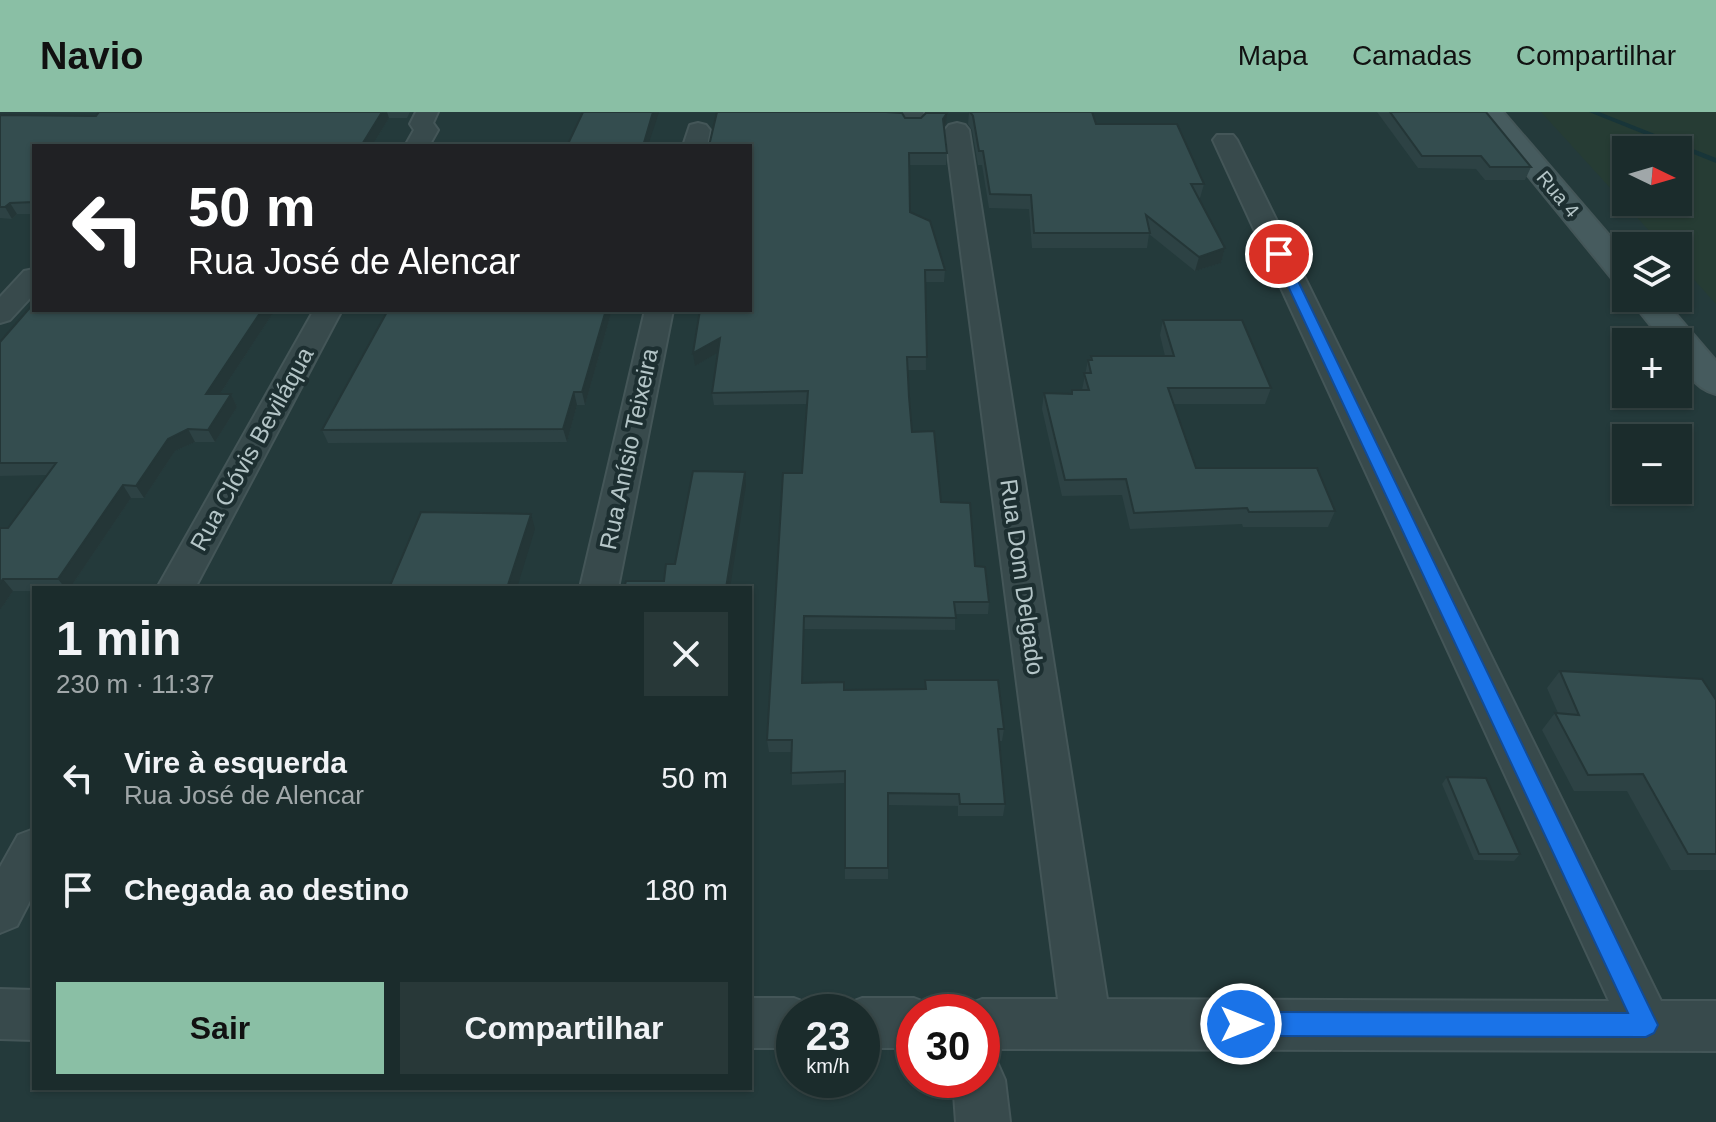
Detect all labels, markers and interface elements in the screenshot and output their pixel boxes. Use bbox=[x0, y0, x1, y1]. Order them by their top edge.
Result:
text: Navio bbox=[40, 35, 143, 77]
text: Mapa bbox=[1238, 40, 1308, 71]
text: Camadas bbox=[1352, 40, 1472, 71]
text: Compartilhar bbox=[1516, 40, 1676, 71]
north arrow bbox=[1612, 136, 1692, 216]
map controls bbox=[1612, 136, 1692, 504]
street label: Rua 4 bbox=[1532, 166, 1584, 222]
text: 50 m bbox=[188, 175, 316, 238]
icon: left bbox=[56, 176, 160, 280]
pin bbox=[1245, 220, 1313, 288]
icon: arrive bbox=[1257, 232, 1301, 276]
button: layers bbox=[1612, 232, 1692, 312]
text: Rua José de Alencar bbox=[188, 241, 520, 282]
button: + bbox=[1612, 328, 1692, 408]
street label: Rua Clóvis Beviláqua bbox=[184, 342, 319, 555]
street label: Rua Anísio Teixeira bbox=[594, 345, 663, 552]
button: − bbox=[1612, 424, 1692, 504]
street label: Rua Dom Delgado bbox=[995, 477, 1050, 677]
text: 1 min bbox=[56, 612, 181, 665]
button: close bbox=[644, 612, 728, 696]
text: 230 m · 11:37 bbox=[56, 669, 215, 699]
text: Vire à esquerda bbox=[124, 746, 347, 779]
icon: left bbox=[56, 756, 100, 800]
text: 50 m bbox=[661, 761, 728, 794]
text: Rua José de Alencar bbox=[124, 780, 364, 810]
icon: arrive bbox=[56, 868, 100, 912]
text: Chegada ao destino bbox=[124, 873, 409, 906]
text: 180 m bbox=[645, 873, 728, 906]
button: Sair bbox=[56, 982, 384, 1074]
button: Compartilhar bbox=[400, 982, 728, 1074]
position arrow bbox=[1199, 982, 1283, 1066]
speed limit sign: 30 bbox=[896, 994, 1000, 1098]
text: 23 bbox=[806, 1014, 850, 1058]
text: km/h bbox=[806, 1055, 850, 1077]

